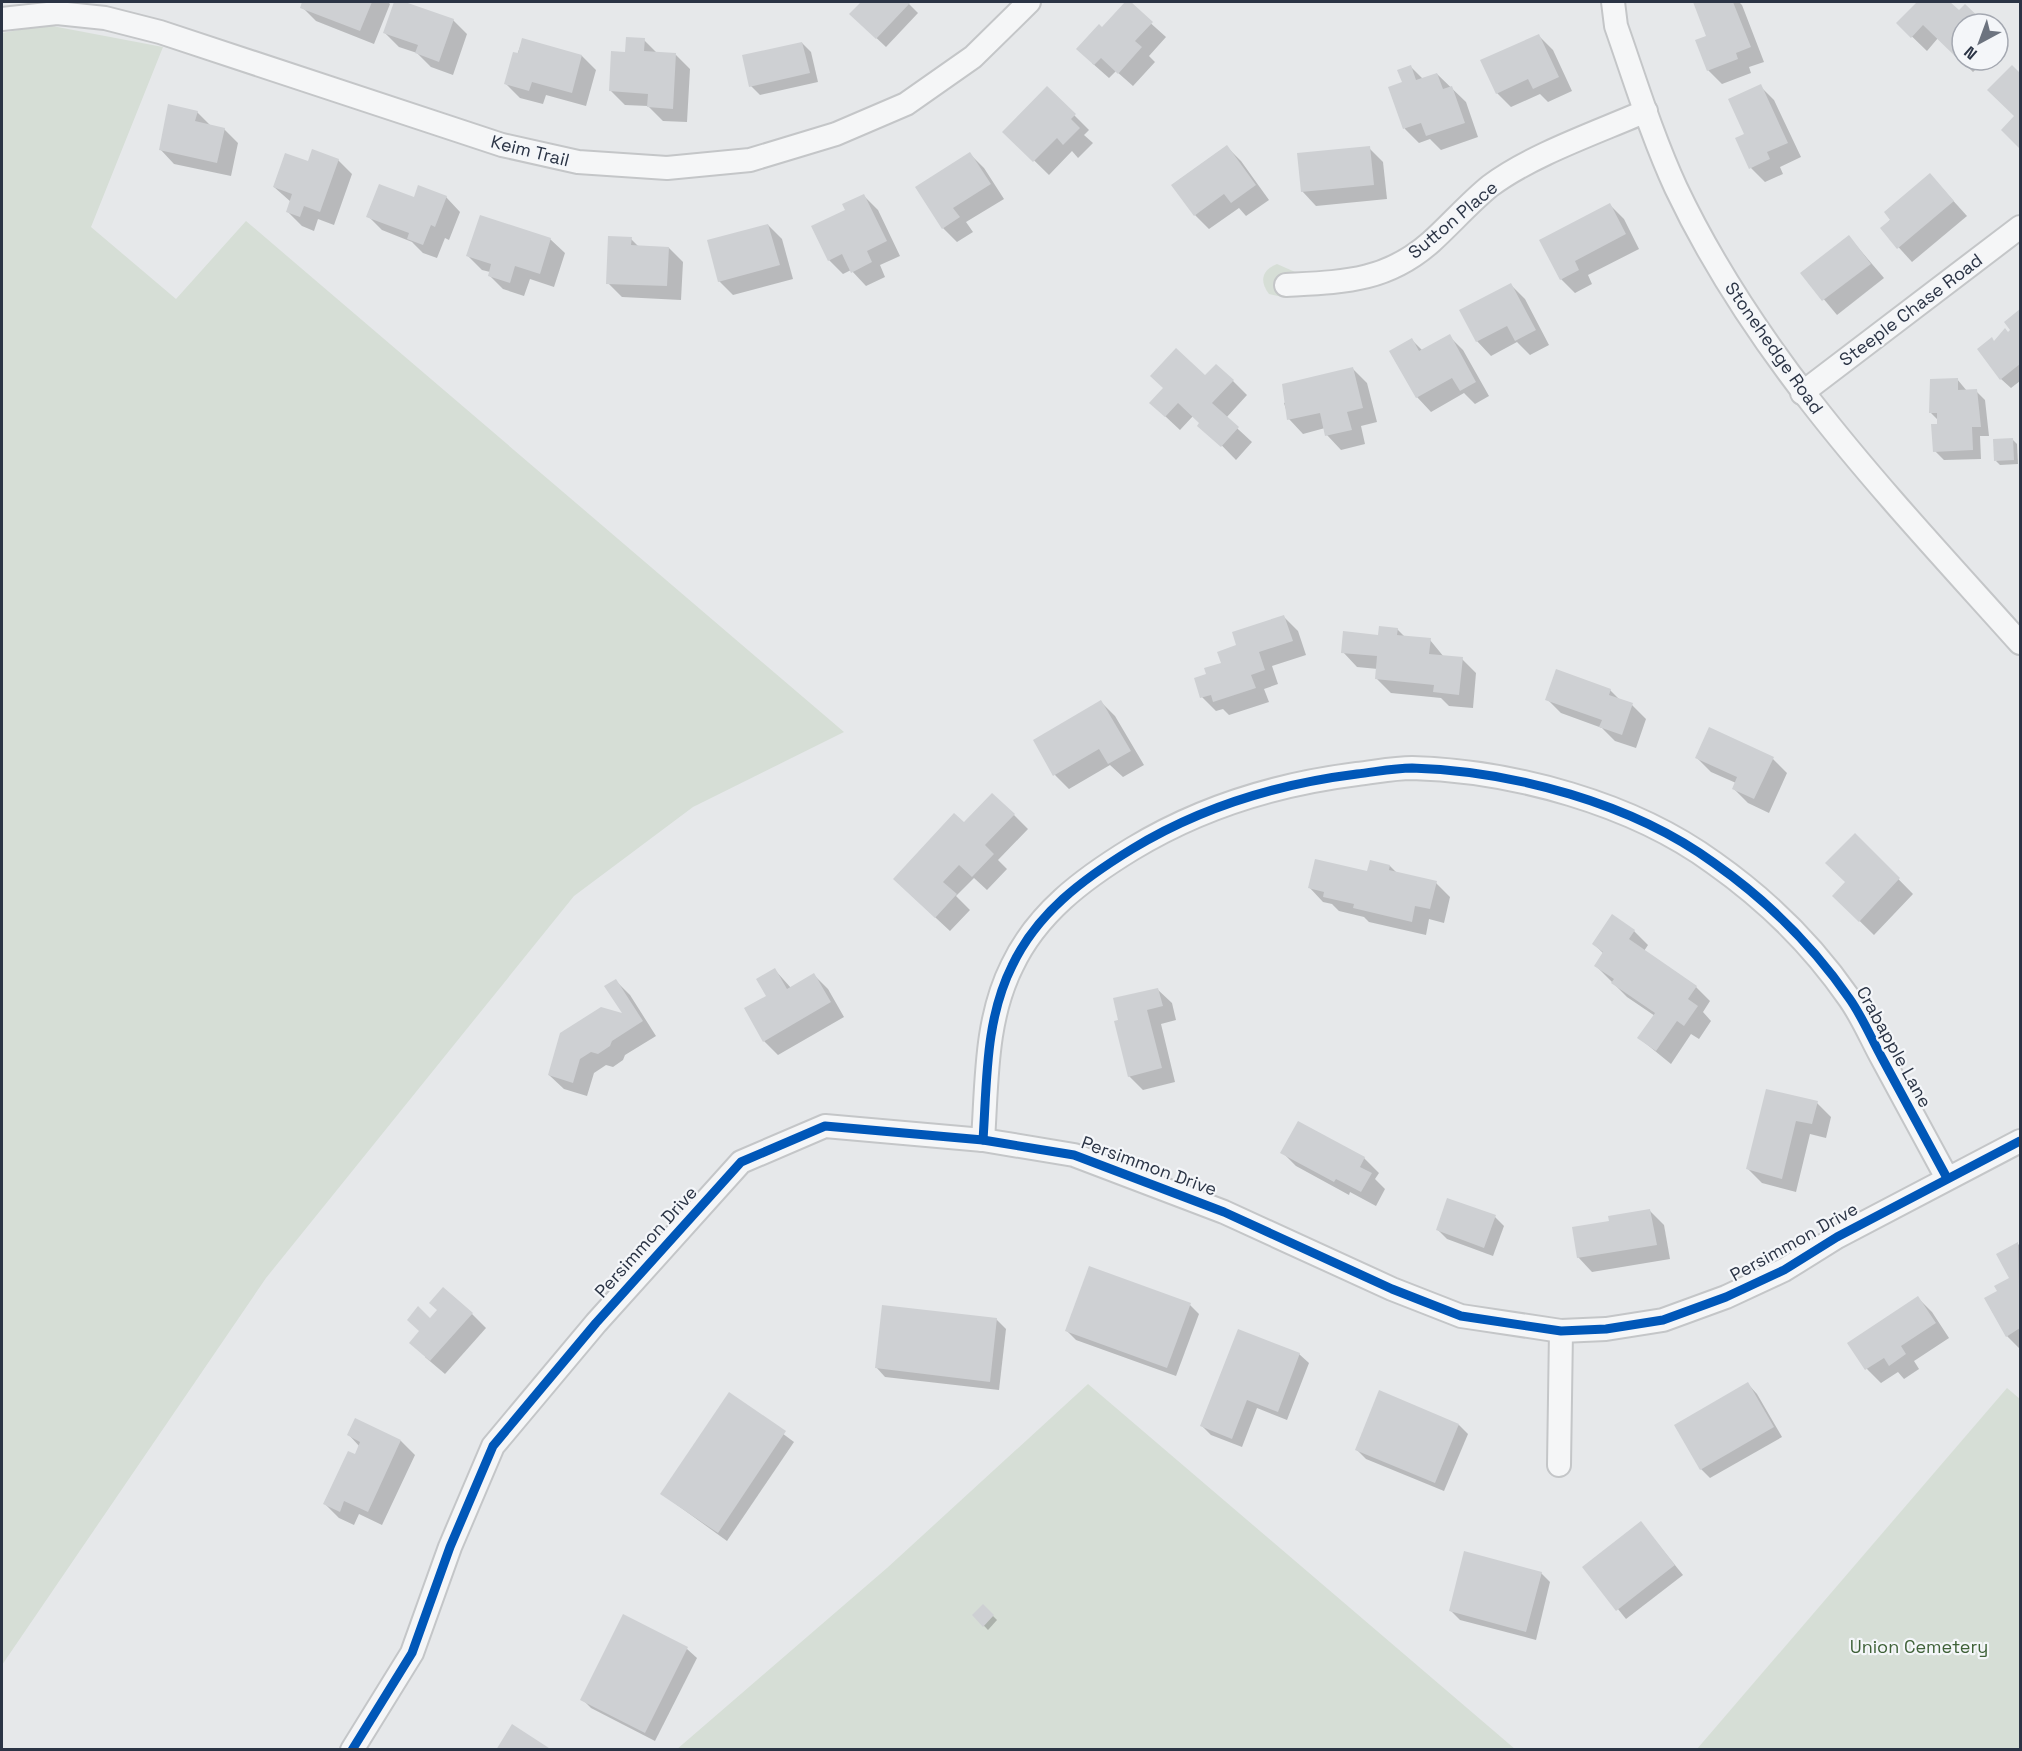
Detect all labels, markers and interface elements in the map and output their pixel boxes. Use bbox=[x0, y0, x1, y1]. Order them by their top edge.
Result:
north arrow bbox=[1950, 12, 2010, 72]
text: N bbox=[1960, 41, 1981, 64]
street label: Keim Trail bbox=[488, 130, 572, 171]
street label: Sutton Place bbox=[1403, 176, 1502, 264]
street label: Steeple Chase Road bbox=[1835, 248, 1987, 371]
street label: Stonehedge Road bbox=[1720, 277, 1829, 418]
street label: Crabapple Lane bbox=[1852, 982, 1937, 1111]
street label: Persimmon Drive bbox=[1078, 1130, 1220, 1201]
street label: Persimmon Drive bbox=[589, 1181, 702, 1302]
street label: Persimmon Drive bbox=[1726, 1197, 1862, 1286]
park label: Union Cemetery bbox=[1850, 1635, 1988, 1658]

